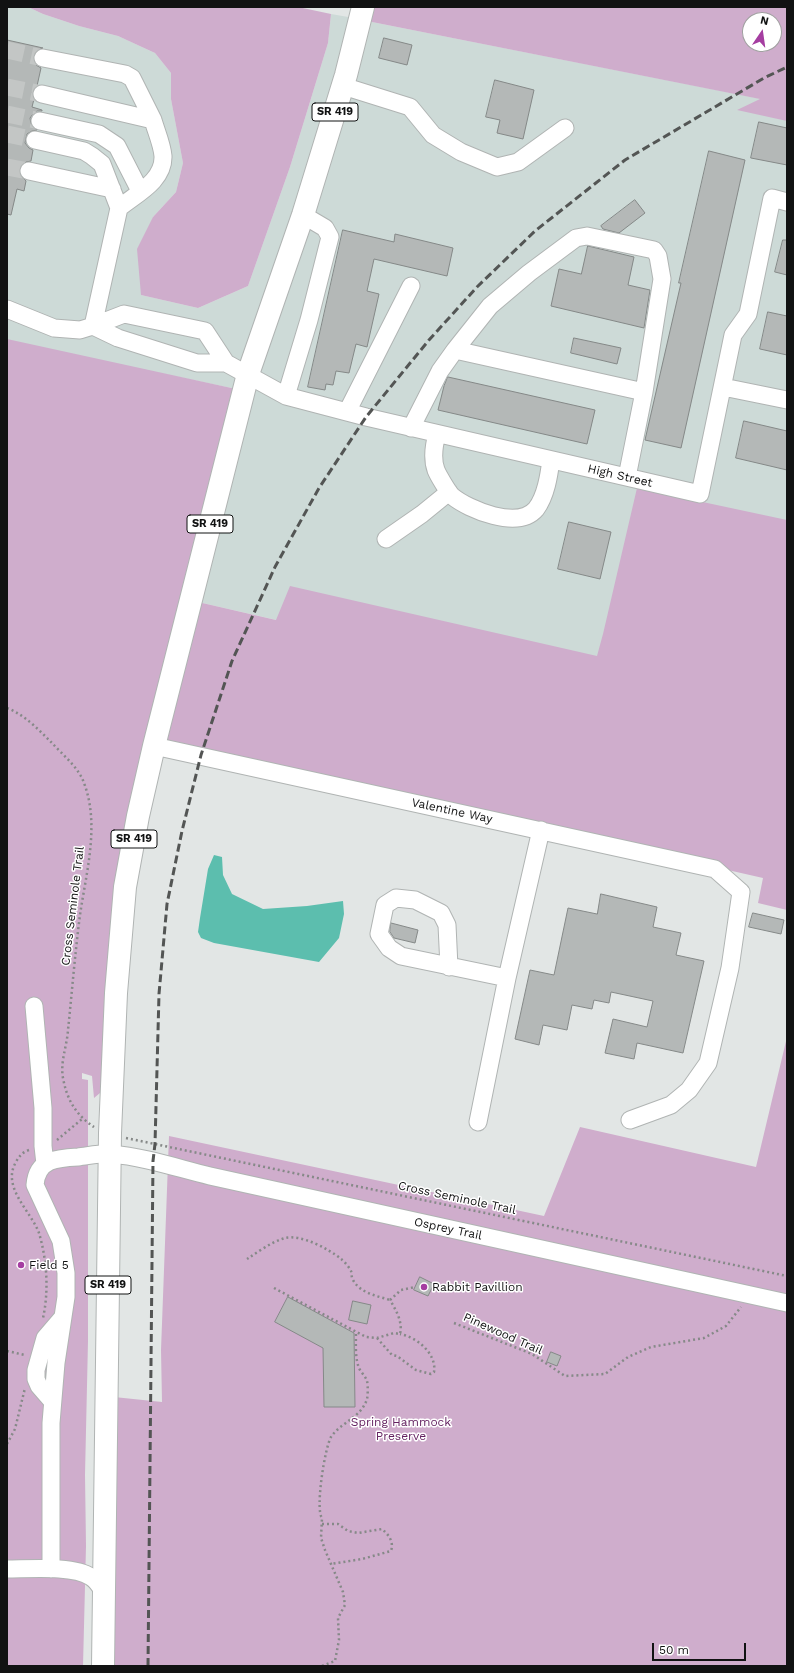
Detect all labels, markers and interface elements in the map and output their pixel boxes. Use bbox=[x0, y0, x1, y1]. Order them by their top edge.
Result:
north arrow bbox=[742, 12, 782, 52]
text: N bbox=[759, 14, 770, 28]
road number: SR 419 bbox=[312, 103, 358, 121]
street label: High Street bbox=[586, 462, 654, 490]
road number: SR 419 bbox=[187, 515, 233, 533]
street label: Valentine Way bbox=[410, 795, 494, 827]
road number: SR 419 bbox=[111, 830, 157, 848]
street label: Cross Seminole Trail bbox=[59, 845, 87, 967]
street label: Cross Seminole Trail bbox=[397, 1178, 517, 1218]
street label: Osprey Trail bbox=[413, 1215, 483, 1243]
place label: Field 5 bbox=[29, 1258, 69, 1272]
marker: Field 5 bbox=[16, 1260, 26, 1270]
road number: SR 419 bbox=[85, 1276, 131, 1294]
place label: Rabbit Pavillion bbox=[432, 1280, 523, 1294]
marker: Rabbit Pavillion bbox=[419, 1282, 429, 1292]
street label: Pinewood Trail bbox=[461, 1310, 545, 1358]
park label: Spring Hammock Preserve bbox=[351, 1415, 451, 1443]
scale bar bbox=[654, 1635, 748, 1661]
text: 50 m bbox=[659, 1643, 689, 1657]

